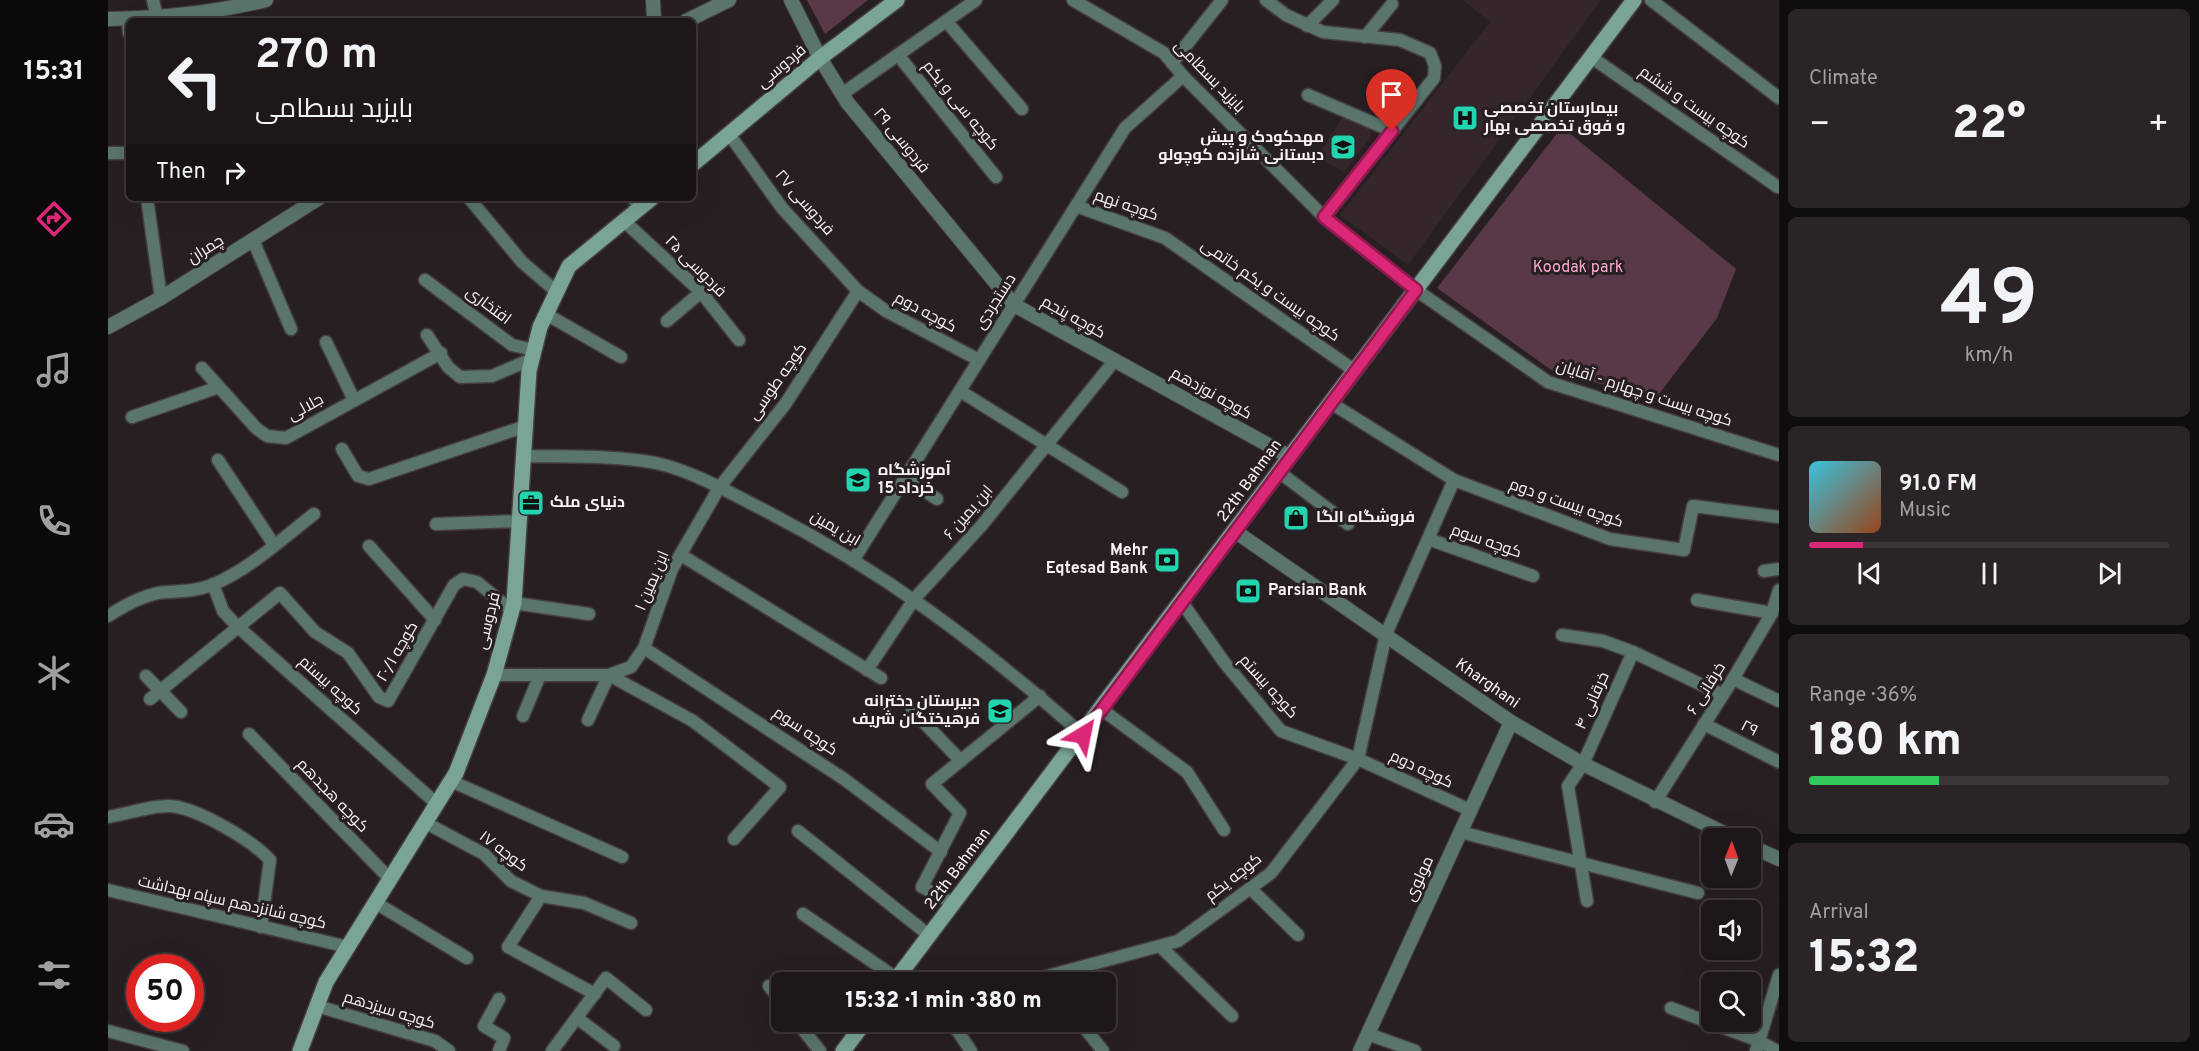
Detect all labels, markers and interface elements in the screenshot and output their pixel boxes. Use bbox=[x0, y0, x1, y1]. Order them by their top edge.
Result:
text: 270 m bbox=[255, 30, 378, 83]
street label: بایزید بسطامی bbox=[1169, 36, 1249, 118]
street label: فردوسی bbox=[753, 41, 811, 93]
icon: left bbox=[156, 42, 234, 120]
text: 15:31 bbox=[24, 55, 84, 89]
street label: کوچه سی و یکم bbox=[918, 57, 1002, 155]
street label: کوچه بیست و ششم bbox=[1635, 62, 1753, 154]
text: Climate bbox=[1809, 66, 1878, 92]
pin bbox=[1366, 69, 1417, 131]
icon: arrive bbox=[1375, 78, 1408, 111]
text: بایزید بسطامی bbox=[255, 93, 413, 127]
text: 22° bbox=[1952, 97, 2026, 154]
place label: بیمارستان تخصصی و فوق تخصصی بهار bbox=[1483, 99, 1625, 137]
hospital icon: بیمارستان تخصصی و فوق تخصصی بهار bbox=[1450, 103, 1480, 133]
street label: فردوسی ۲۹ bbox=[868, 104, 934, 178]
text: − bbox=[1809, 105, 1830, 147]
text: + bbox=[2148, 105, 2169, 147]
place label: مهدکودک و پیش دبستانی شازده کوچولو bbox=[1158, 128, 1324, 166]
school or university icon: مهدکودک و پیش دبستانی شازده کوچولو bbox=[1328, 132, 1358, 162]
icon: right bbox=[218, 156, 251, 189]
text: Then bbox=[156, 159, 206, 186]
street label: فردوسی ۲۷ bbox=[770, 166, 838, 240]
street label: کوچه نهم bbox=[1091, 186, 1161, 226]
icon: directions bbox=[33, 198, 75, 240]
street label: چمران bbox=[184, 231, 228, 269]
street label: فردوسی ۲۵ bbox=[660, 232, 730, 302]
street label: کوچه بیست و یکم خاتمی bbox=[1197, 235, 1343, 347]
text: 49 bbox=[1940, 254, 2038, 353]
park label: Koodak park bbox=[1533, 258, 1623, 278]
street label: دستجردی bbox=[971, 270, 1021, 334]
street label: افتخاری bbox=[461, 282, 515, 330]
street label: کوچه دوم bbox=[890, 288, 960, 338]
street label: کوچه پنجم bbox=[1037, 292, 1109, 344]
street label: کوچه طوسی bbox=[744, 340, 812, 424]
text: km/h bbox=[1965, 343, 2013, 369]
icon: music bbox=[33, 349, 75, 391]
street label: کوچه بیست و چهارم - آقایان bbox=[1553, 356, 1735, 432]
street label: کوچه نوزدهم bbox=[1167, 363, 1255, 425]
street label: جلالی bbox=[284, 390, 328, 426]
street label: 22th Bahman bbox=[1213, 436, 1287, 526]
place label: آموزشگاه 15 خرداد bbox=[878, 460, 951, 499]
school or university icon: آموزشگاه 15 خرداد bbox=[843, 465, 873, 495]
text: 91.0 FM bbox=[1899, 471, 1977, 498]
street label: کوچه بیست و دوم bbox=[1506, 475, 1626, 533]
street label: ابن یمین ۶ bbox=[940, 482, 998, 544]
office icon: دنیای ملک bbox=[516, 488, 546, 518]
place label: دنیای ملک bbox=[550, 493, 625, 513]
text: Music bbox=[1899, 498, 1951, 524]
icon: phone bbox=[33, 500, 75, 542]
shop icon: فروشگاه الگا bbox=[1281, 503, 1311, 533]
street label: ابن یمین bbox=[806, 507, 864, 551]
place label: فروشگاه الگا bbox=[1316, 508, 1415, 528]
street label: کوچه سوم bbox=[1448, 521, 1524, 563]
place label: Mehr Eqtesad Bank bbox=[1046, 541, 1148, 579]
bank icon: Mehr Eqtesad Bank bbox=[1152, 545, 1182, 575]
street label: ابن یمین ۱ bbox=[631, 548, 675, 614]
icon: previous bbox=[1853, 557, 1886, 590]
icon: pause bbox=[1973, 557, 2006, 590]
icon: next bbox=[2093, 557, 2126, 590]
bank icon: Parsian Bank bbox=[1233, 576, 1263, 606]
place label: Parsian Bank bbox=[1268, 581, 1367, 601]
street label: فردوسی bbox=[472, 590, 506, 652]
street label: کوچه ۲۰/۱ bbox=[373, 618, 423, 686]
street label: کوچه بیستم bbox=[1234, 651, 1302, 723]
icon: climate bbox=[33, 652, 75, 694]
street label: کوچه بیستم bbox=[294, 652, 366, 720]
street label: Kharghani bbox=[1451, 655, 1523, 713]
street label: خرقانی ۶ bbox=[1683, 659, 1731, 719]
street label: خرقانی ۴ bbox=[1571, 669, 1615, 733]
text: Range · 36% bbox=[1809, 683, 1917, 709]
place label: دبیرستان دخترانه فرهیختگان شریف bbox=[852, 692, 980, 730]
school or university icon: دبیرستان دخترانه فرهیختگان شریف bbox=[985, 696, 1015, 726]
street label: کوچه سوم bbox=[769, 703, 841, 761]
position arrow bbox=[1051, 703, 1115, 767]
text: 180 km bbox=[1809, 714, 1962, 771]
street label: ۲۹ bbox=[1737, 716, 1761, 742]
street label: کوچه دوم bbox=[1386, 747, 1456, 793]
street label: کوچه هجدهم bbox=[292, 755, 372, 837]
icon: car bbox=[33, 803, 75, 845]
street label: 22th Bahman bbox=[921, 824, 995, 914]
street label: ۱۷ کوچه bbox=[475, 827, 531, 877]
north arrow bbox=[1701, 828, 1761, 888]
map controls bbox=[1701, 828, 1761, 1032]
street label: کوچه یکم bbox=[1202, 850, 1266, 906]
street label: مولوی bbox=[1401, 853, 1439, 905]
street label: کوچه شانزدهم سپاه بهداشت bbox=[136, 872, 328, 934]
button: sound bbox=[1701, 900, 1761, 960]
text: Arrival bbox=[1809, 900, 1869, 926]
text: 15:32 bbox=[1809, 931, 1920, 988]
icon: filters bbox=[33, 954, 75, 996]
speed limit sign: 50 bbox=[126, 954, 204, 1032]
button: search bbox=[1701, 972, 1761, 1032]
street label: کوچه سیزدهم bbox=[341, 988, 437, 1034]
text: 15:32 · 1 min · 380 m bbox=[845, 988, 1042, 1015]

